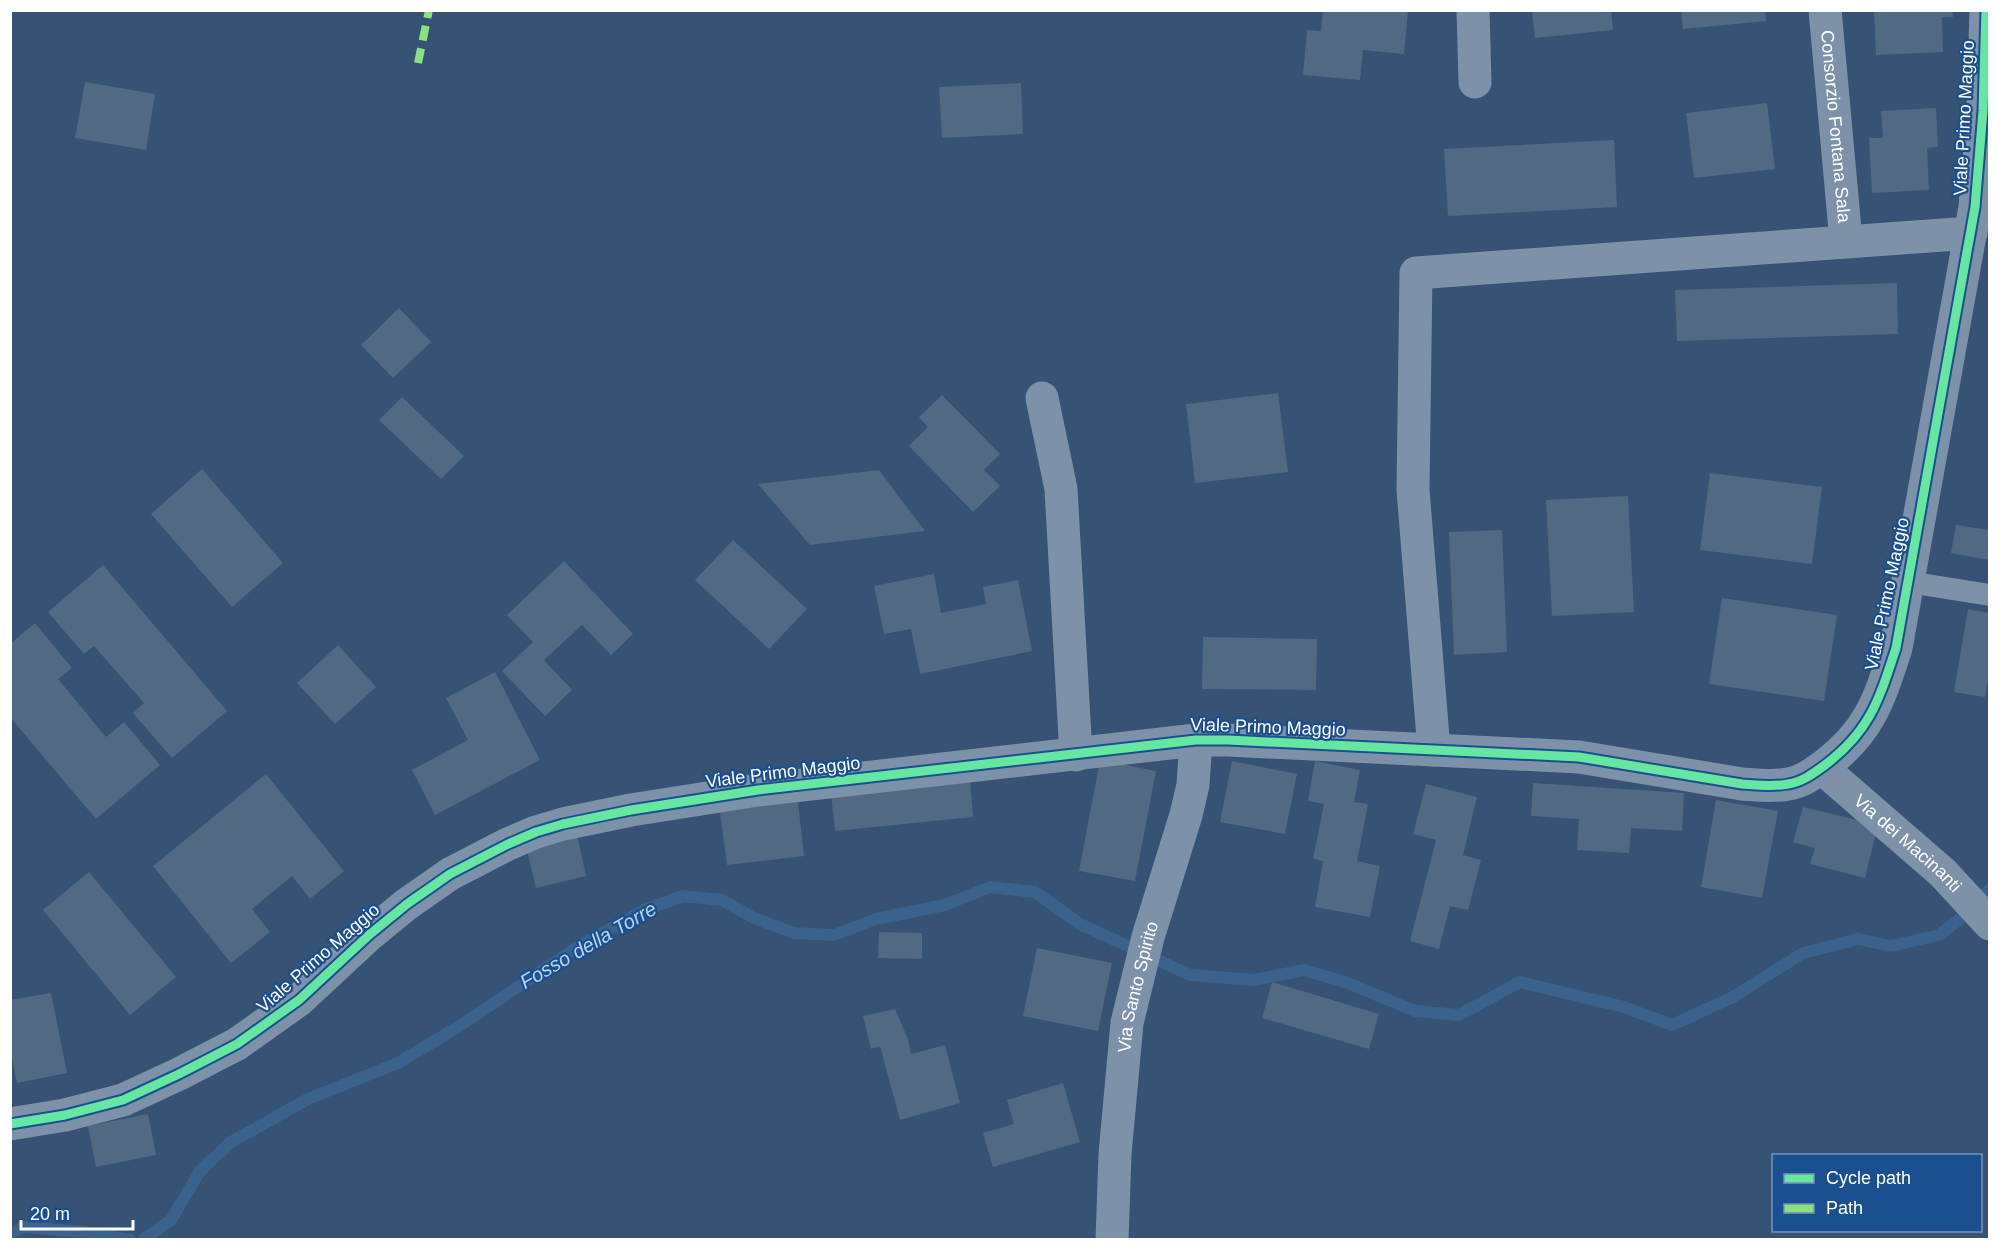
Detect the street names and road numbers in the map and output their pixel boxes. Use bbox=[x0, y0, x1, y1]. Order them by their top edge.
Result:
street label: Consorzio Fontana Sala bbox=[1817, 29, 1854, 225]
street label: Viale Primo Maggio bbox=[1950, 40, 1978, 196]
street label: Viale Primo Maggio bbox=[1861, 516, 1913, 672]
street label: Viale Primo Maggio bbox=[1190, 714, 1346, 740]
street label: Viale Primo Maggio bbox=[704, 753, 862, 791]
street label: Via dei Macinanti bbox=[1850, 790, 1965, 896]
street label: Viale Primo Maggio bbox=[253, 899, 383, 1017]
street label: Via Santo Spirito bbox=[1114, 919, 1162, 1053]

